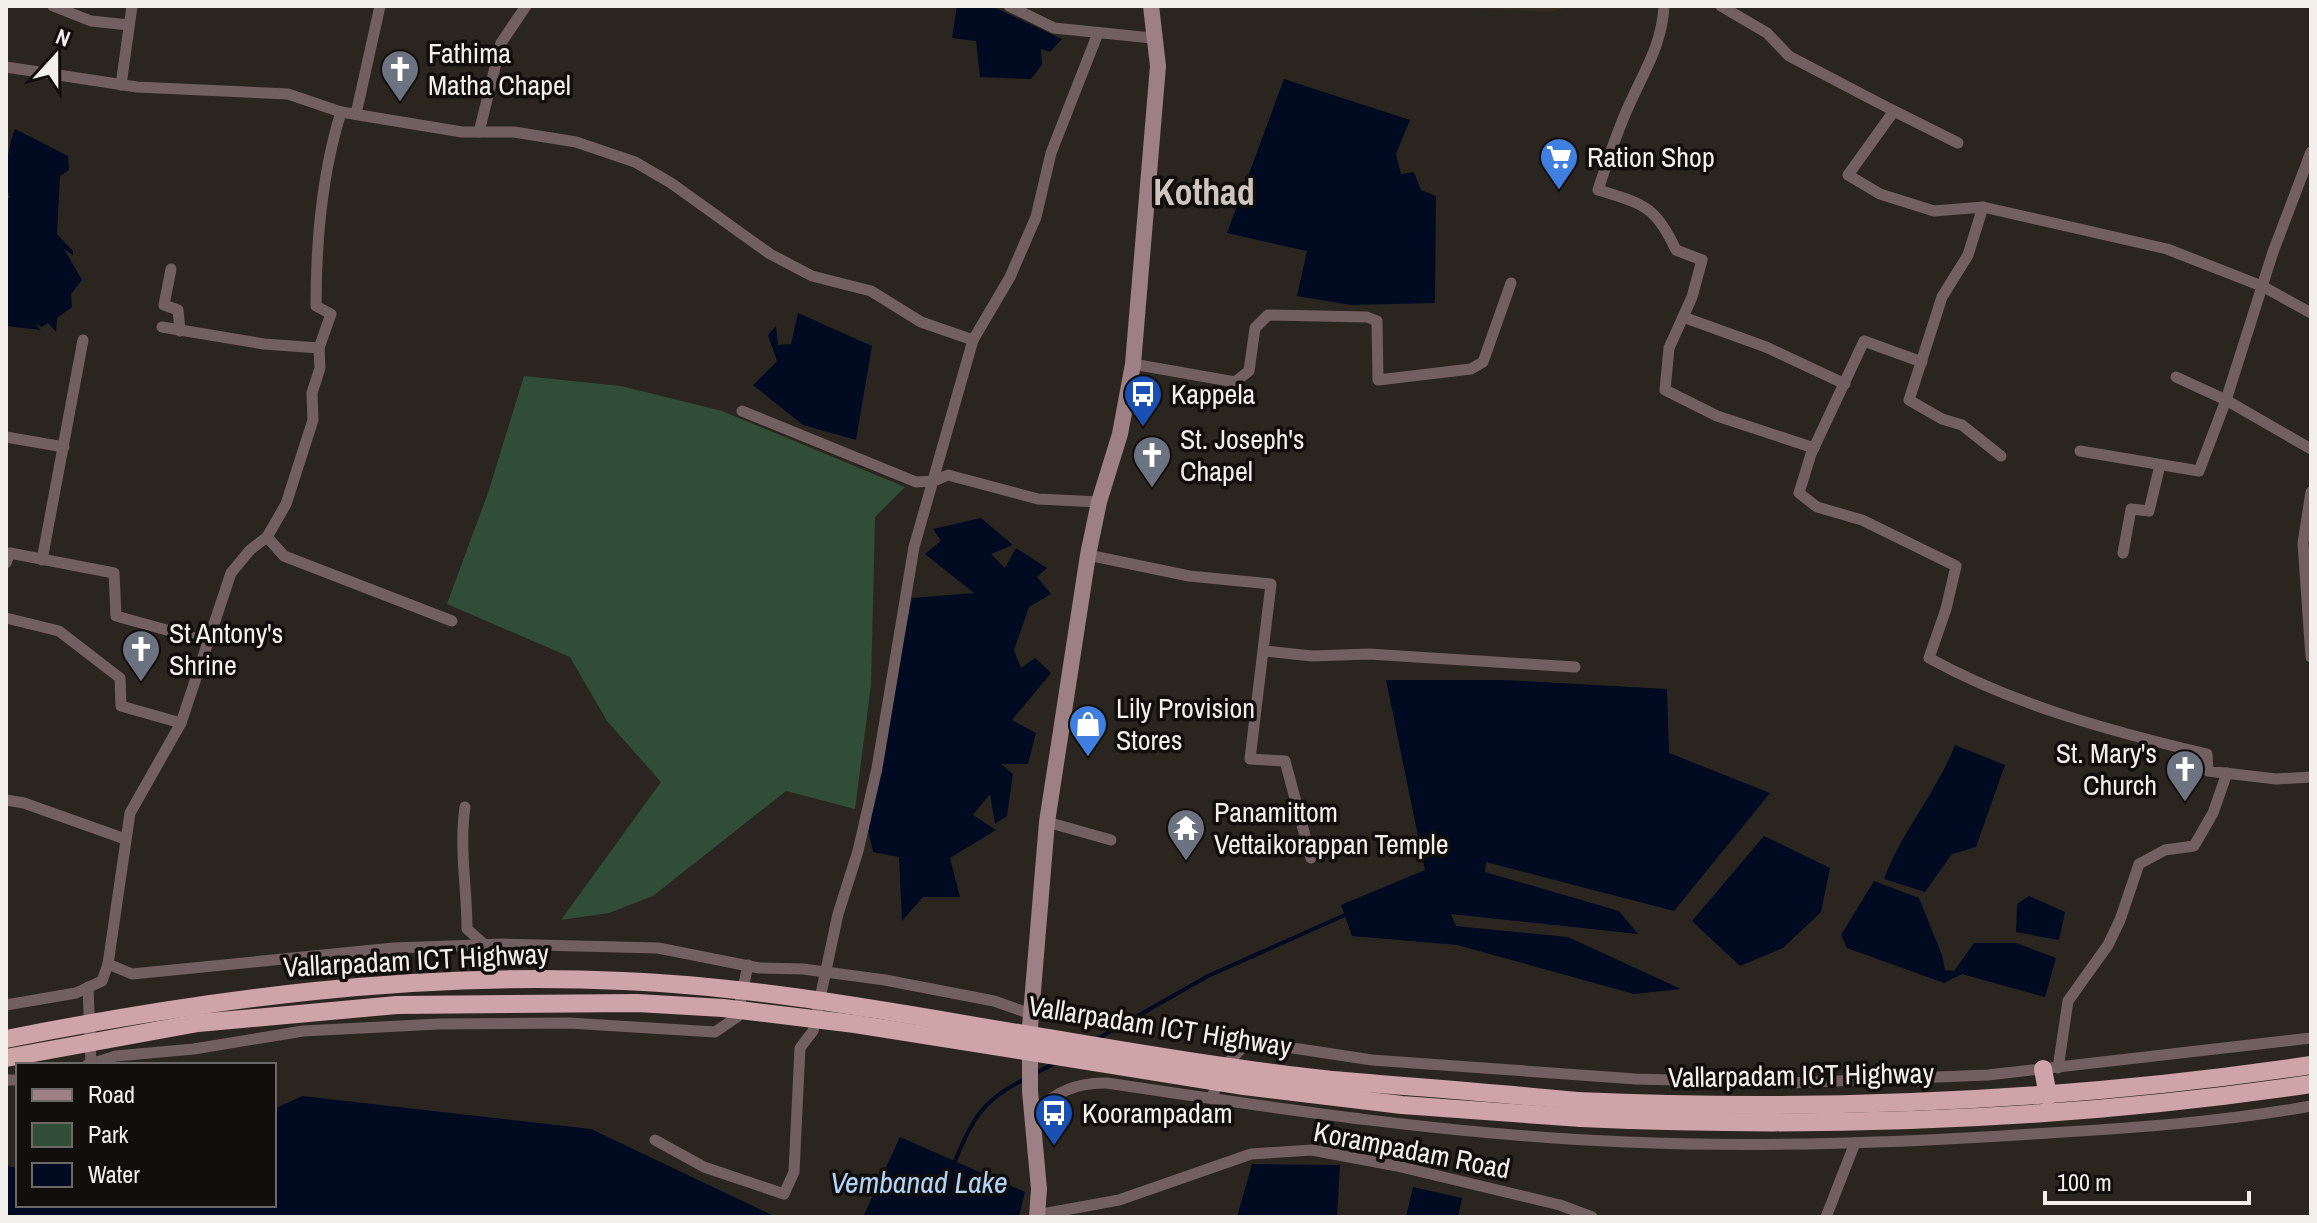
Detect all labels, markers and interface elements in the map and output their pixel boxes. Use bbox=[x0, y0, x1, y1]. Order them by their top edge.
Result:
north arrow bbox=[16, 16, 96, 96]
text: N bbox=[52, 21, 75, 54]
place label: Fathima Matha Chapel bbox=[428, 34, 571, 104]
church icon: Fathima Matha Chapel bbox=[379, 48, 421, 103]
supermarket icon: Ration Shop bbox=[1538, 136, 1580, 191]
place label: Ration Shop bbox=[1587, 138, 1715, 176]
district label: Kothad bbox=[1153, 168, 1255, 216]
bus stop icon: Kappela bbox=[1122, 373, 1164, 428]
place label: Kappela bbox=[1171, 375, 1255, 413]
place label: St. Joseph's Chapel bbox=[1180, 420, 1304, 490]
church icon: St. Joseph's Chapel bbox=[1131, 434, 1173, 489]
place label: St Antony's Shrine bbox=[169, 614, 283, 684]
church icon: St Antony's Shrine bbox=[120, 628, 162, 683]
place label: Lily Provision Stores bbox=[1116, 689, 1255, 759]
shop icon: Lily Provision Stores bbox=[1067, 703, 1109, 758]
place label: St. Mary's Church bbox=[2056, 734, 2157, 804]
church icon: St. Mary's Church bbox=[2164, 748, 2206, 803]
place label: Panamittom Vettaikorappan Temple bbox=[1214, 793, 1448, 863]
temple icon: Panamittom Vettaikorappan Temple bbox=[1165, 807, 1207, 862]
street label: Vallarpadam ICT Highway bbox=[282, 934, 550, 986]
street label: Vallarpadam ICT Highway bbox=[1026, 986, 1295, 1066]
street label: Vallarpadam ICT Highway bbox=[1668, 1054, 1935, 1096]
legend bbox=[16, 1063, 276, 1207]
text: Road bbox=[88, 1078, 135, 1110]
bus stop icon: Koorampadam bbox=[1033, 1092, 1075, 1147]
place label: Koorampadam bbox=[1082, 1094, 1233, 1132]
street label: Korampadam Road bbox=[1311, 1112, 1513, 1188]
text: Park bbox=[88, 1118, 129, 1150]
scale bar bbox=[2045, 1155, 2249, 1205]
text: Water bbox=[88, 1158, 140, 1190]
water label: Vembanad Lake bbox=[830, 1162, 1008, 1202]
text: 100 m bbox=[2057, 1166, 2112, 1198]

